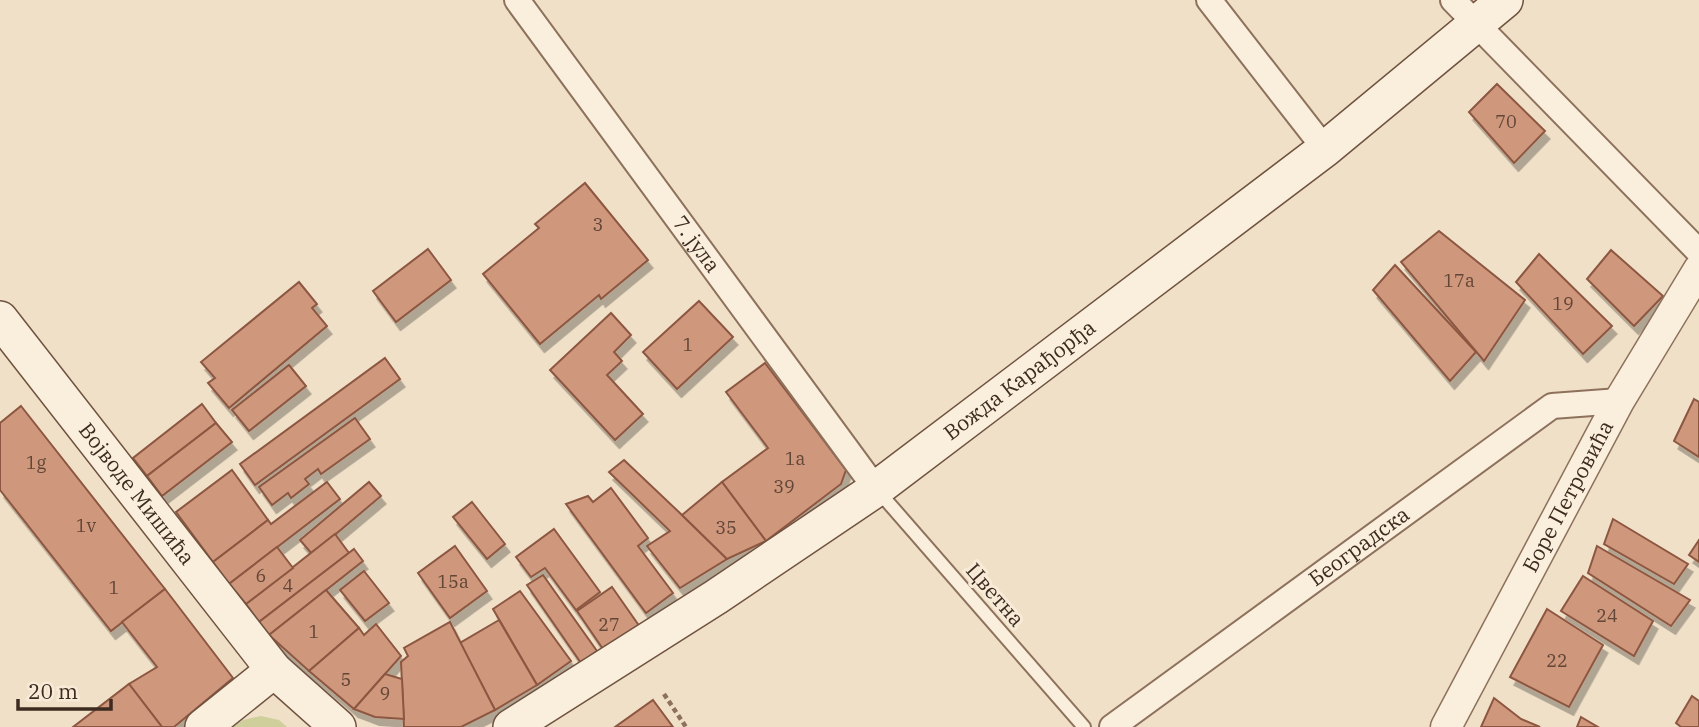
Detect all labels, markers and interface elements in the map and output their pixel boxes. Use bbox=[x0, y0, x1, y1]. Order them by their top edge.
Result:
house number: 70 bbox=[1495, 110, 1517, 133]
street label: 7. јула bbox=[667, 210, 727, 278]
house number: 3 bbox=[593, 213, 603, 236]
house number: 17a bbox=[1443, 269, 1475, 292]
house number: 19 bbox=[1552, 292, 1574, 315]
street label: Вожда Карађорђа bbox=[937, 313, 1101, 446]
house number: 1 bbox=[683, 333, 693, 356]
street label: Боре Петровића bbox=[1516, 415, 1619, 577]
street label: Војводе Мишића bbox=[73, 416, 202, 570]
house number: 1a bbox=[785, 447, 805, 470]
house number: 1g bbox=[26, 451, 47, 474]
house number: 39 bbox=[773, 475, 795, 498]
street label: Београдска bbox=[1303, 500, 1415, 592]
house number: 1v bbox=[76, 514, 97, 537]
house number: 35 bbox=[715, 516, 737, 539]
street label: Цветна bbox=[960, 557, 1031, 632]
house number: 6 bbox=[256, 564, 266, 587]
house number: 15a bbox=[437, 570, 469, 593]
house number: 4 bbox=[283, 574, 293, 597]
house number: 1 bbox=[109, 576, 119, 599]
house number: 24 bbox=[1596, 604, 1618, 627]
house number: 27 bbox=[598, 613, 620, 636]
house number: 1 bbox=[309, 620, 319, 643]
house number: 22 bbox=[1546, 649, 1568, 672]
scale bar bbox=[18, 668, 110, 712]
house number: 5 bbox=[341, 668, 351, 691]
text: 20 m bbox=[28, 677, 78, 705]
house number: 9 bbox=[380, 682, 390, 705]

